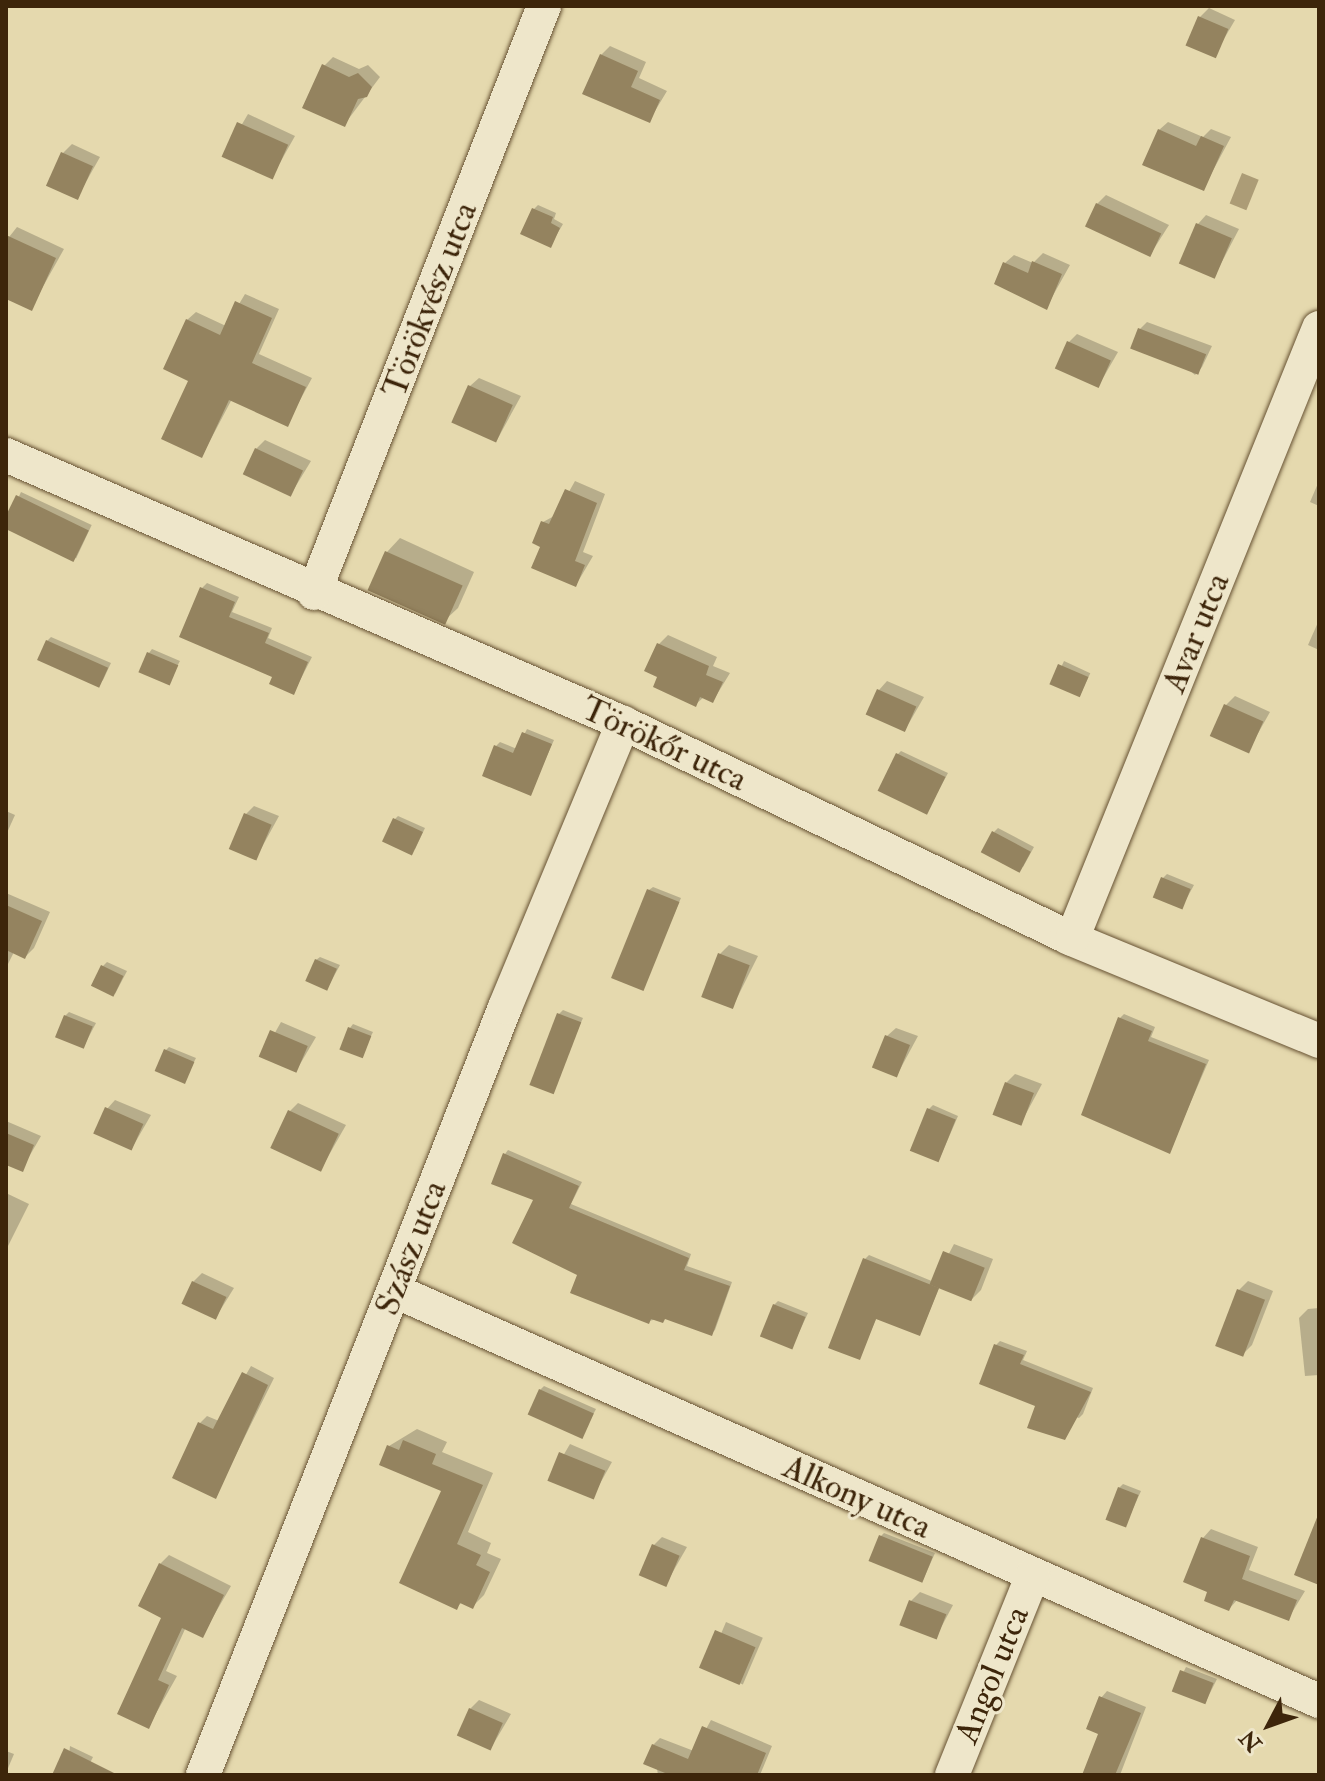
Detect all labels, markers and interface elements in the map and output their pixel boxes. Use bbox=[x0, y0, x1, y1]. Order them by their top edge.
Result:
street label: Törökvész utca bbox=[374, 197, 486, 403]
street label: Avar utca bbox=[1154, 567, 1238, 699]
street label: Törökőr utca bbox=[575, 688, 753, 800]
street label: Szász utca bbox=[367, 1175, 455, 1321]
street label: Alkony utca bbox=[777, 1446, 937, 1548]
street label: Angol utca bbox=[946, 1601, 1038, 1749]
north arrow bbox=[1229, 1685, 1309, 1765]
text: N bbox=[1234, 1724, 1268, 1757]

